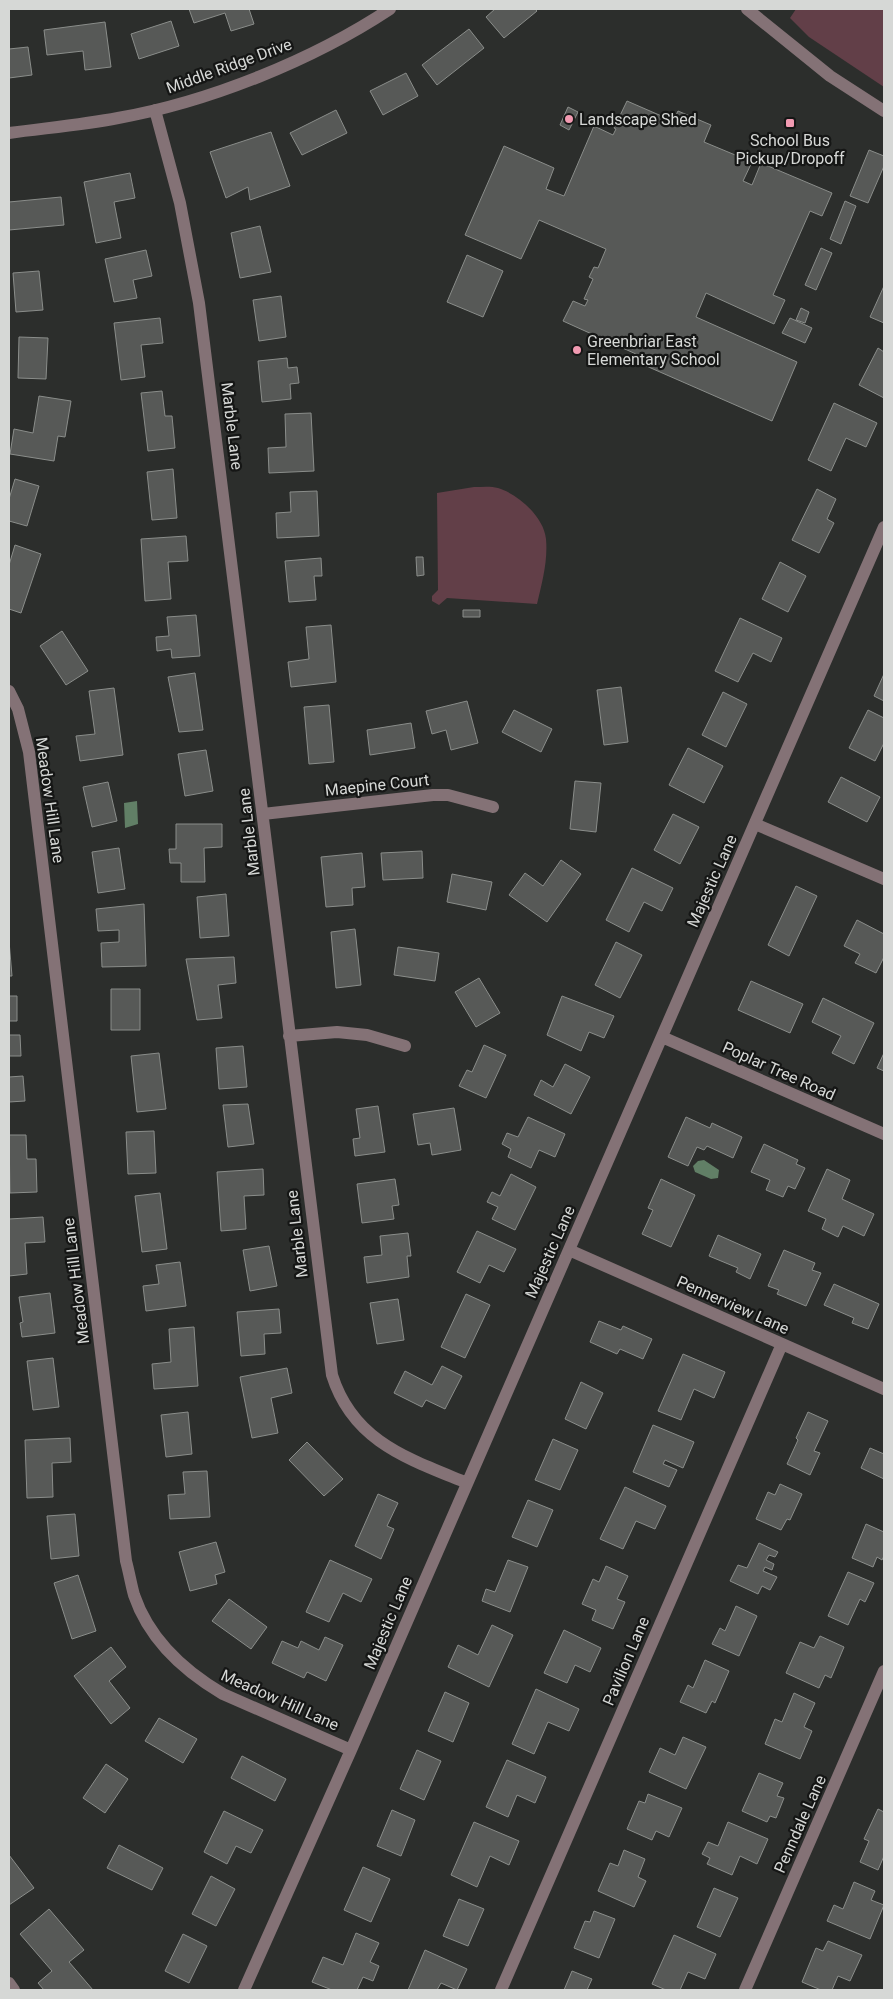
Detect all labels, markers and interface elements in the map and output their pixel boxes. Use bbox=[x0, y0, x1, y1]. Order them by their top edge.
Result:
street label: Middle Ridge Drive bbox=[164, 34, 294, 98]
place label: Landscape Shed bbox=[579, 110, 697, 129]
marker: Landscape Shed bbox=[563, 113, 575, 125]
marker: School Bus Pickup/Dropoff bbox=[784, 117, 796, 129]
place label: School Bus Pickup/Dropoff bbox=[736, 131, 845, 168]
place label: Greenbriar East Elementary School bbox=[587, 332, 720, 369]
marker: Greenbriar East Elementary School bbox=[571, 344, 583, 356]
street label: Marble Lane bbox=[217, 381, 247, 471]
street label: Meadow Hill Lane bbox=[32, 736, 68, 864]
street label: Maepine Court bbox=[324, 770, 430, 800]
street label: Marble Lane bbox=[234, 787, 264, 877]
street label: Majestic Lane bbox=[683, 832, 741, 930]
street label: Poplar Tree Road bbox=[720, 1038, 838, 1104]
street label: Marble Lane bbox=[282, 1189, 312, 1279]
street label: Majestic Lane bbox=[521, 1203, 579, 1301]
street label: Meadow Hill Lane bbox=[59, 1217, 93, 1345]
street label: Pennerview Lane bbox=[674, 1272, 792, 1338]
street label: Majestic Lane bbox=[360, 1574, 416, 1672]
street label: Pavilion Lane bbox=[599, 1614, 653, 1708]
street label: Meadow Hill Lane bbox=[218, 1665, 342, 1735]
street label: Penndale Lane bbox=[770, 1772, 830, 1876]

